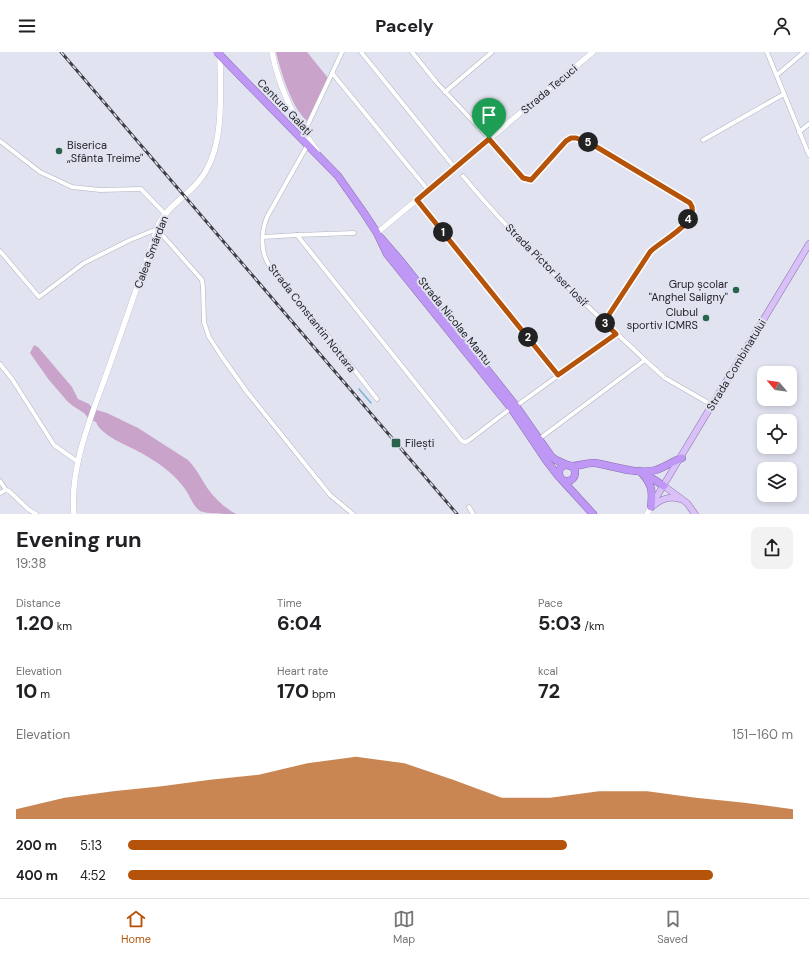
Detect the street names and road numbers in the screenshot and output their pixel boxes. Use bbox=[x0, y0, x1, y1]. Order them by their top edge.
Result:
street label: Strada Tecuci bbox=[518, 61, 580, 117]
street label: Centura Galați bbox=[254, 76, 316, 138]
street label: Calea Smârdan bbox=[131, 214, 171, 290]
street label: Strada Pictor Iser Iosif bbox=[503, 221, 592, 310]
street label: Strada Constantin Nottara bbox=[265, 261, 359, 375]
street label: Strada Nicolae Mantu bbox=[415, 274, 495, 368]
street label: Strada Combinatului bbox=[703, 317, 769, 413]

